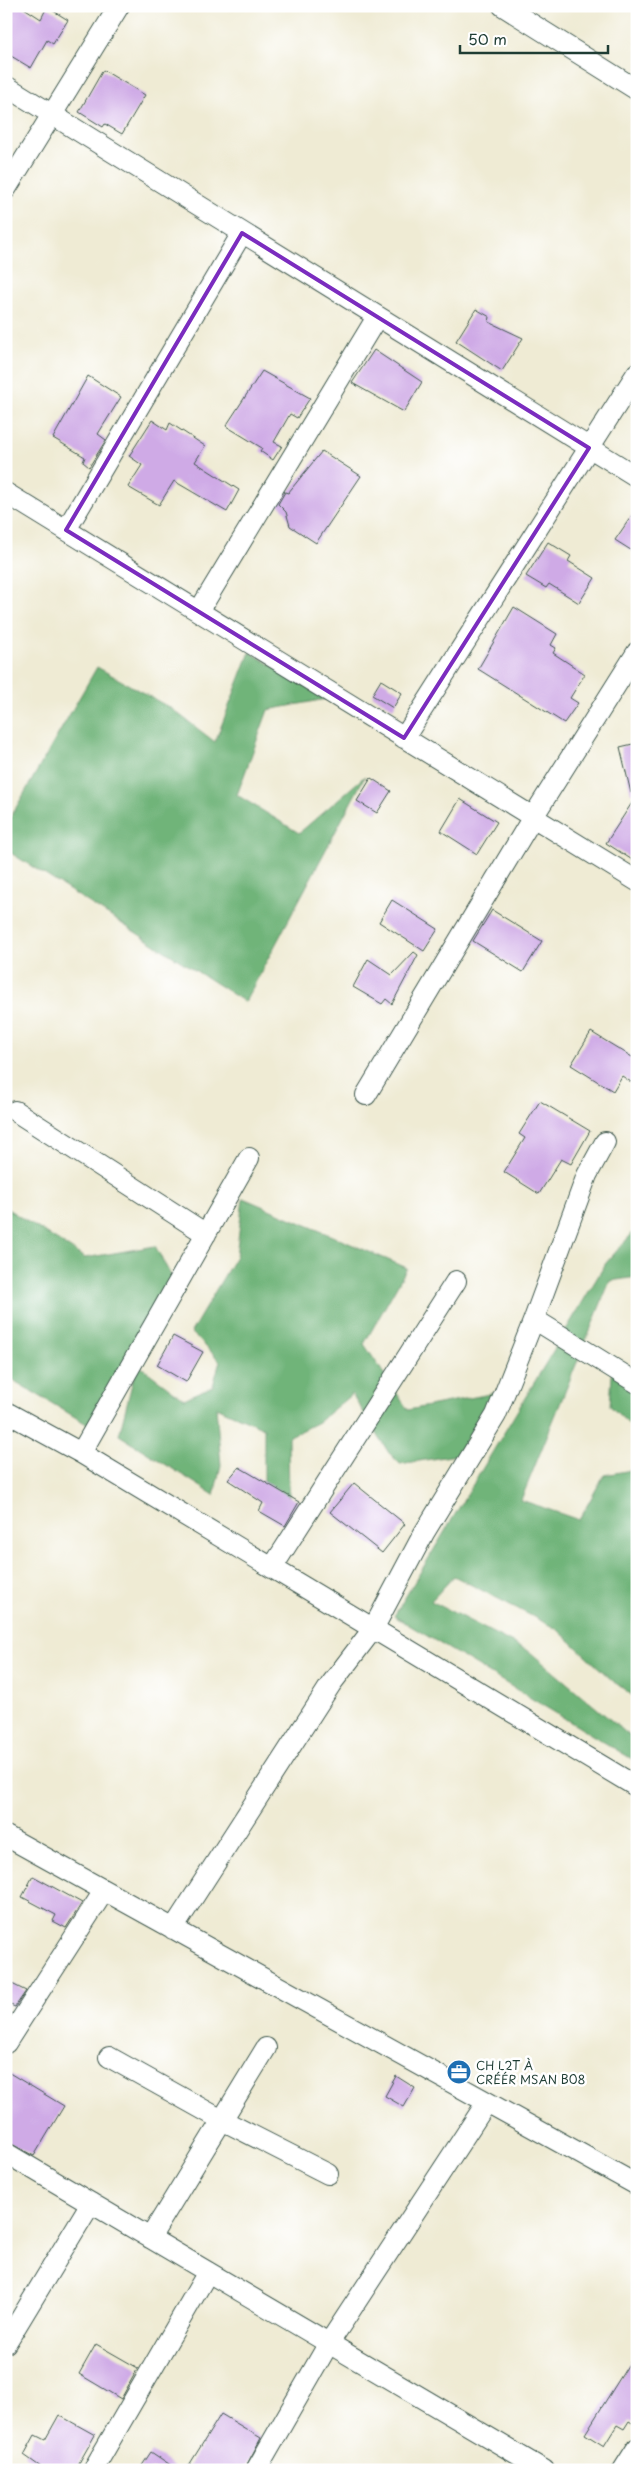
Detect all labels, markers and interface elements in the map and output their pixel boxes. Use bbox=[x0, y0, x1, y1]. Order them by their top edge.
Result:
scale bar bbox=[460, 22, 608, 54]
text: 50 m bbox=[468, 27, 507, 50]
place label: CH L2T À CRÉÉR MSAN B08 bbox=[476, 2056, 586, 2088]
office icon: CH L2T À CRÉÉR MSAN B08 bbox=[446, 2059, 472, 2085]

